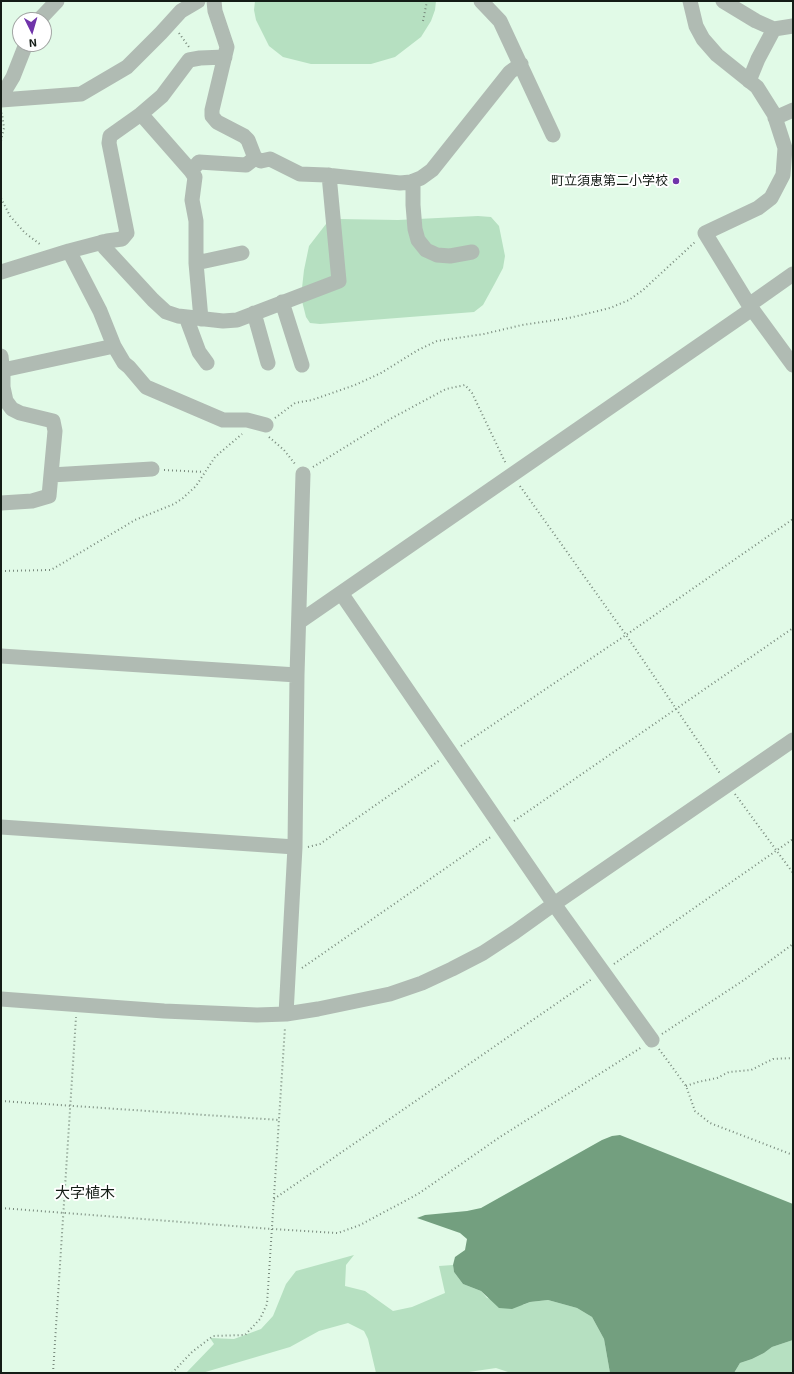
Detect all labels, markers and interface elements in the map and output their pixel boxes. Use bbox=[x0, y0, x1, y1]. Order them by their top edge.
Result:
north arrow bbox=[12, 12, 52, 52]
text: N bbox=[28, 37, 38, 50]
place label: 町立須恵第二小学校 bbox=[551, 173, 668, 189]
marker: 町立須恵第二小学校 bbox=[671, 176, 681, 186]
district label: 大字植木 bbox=[55, 1184, 115, 1202]

